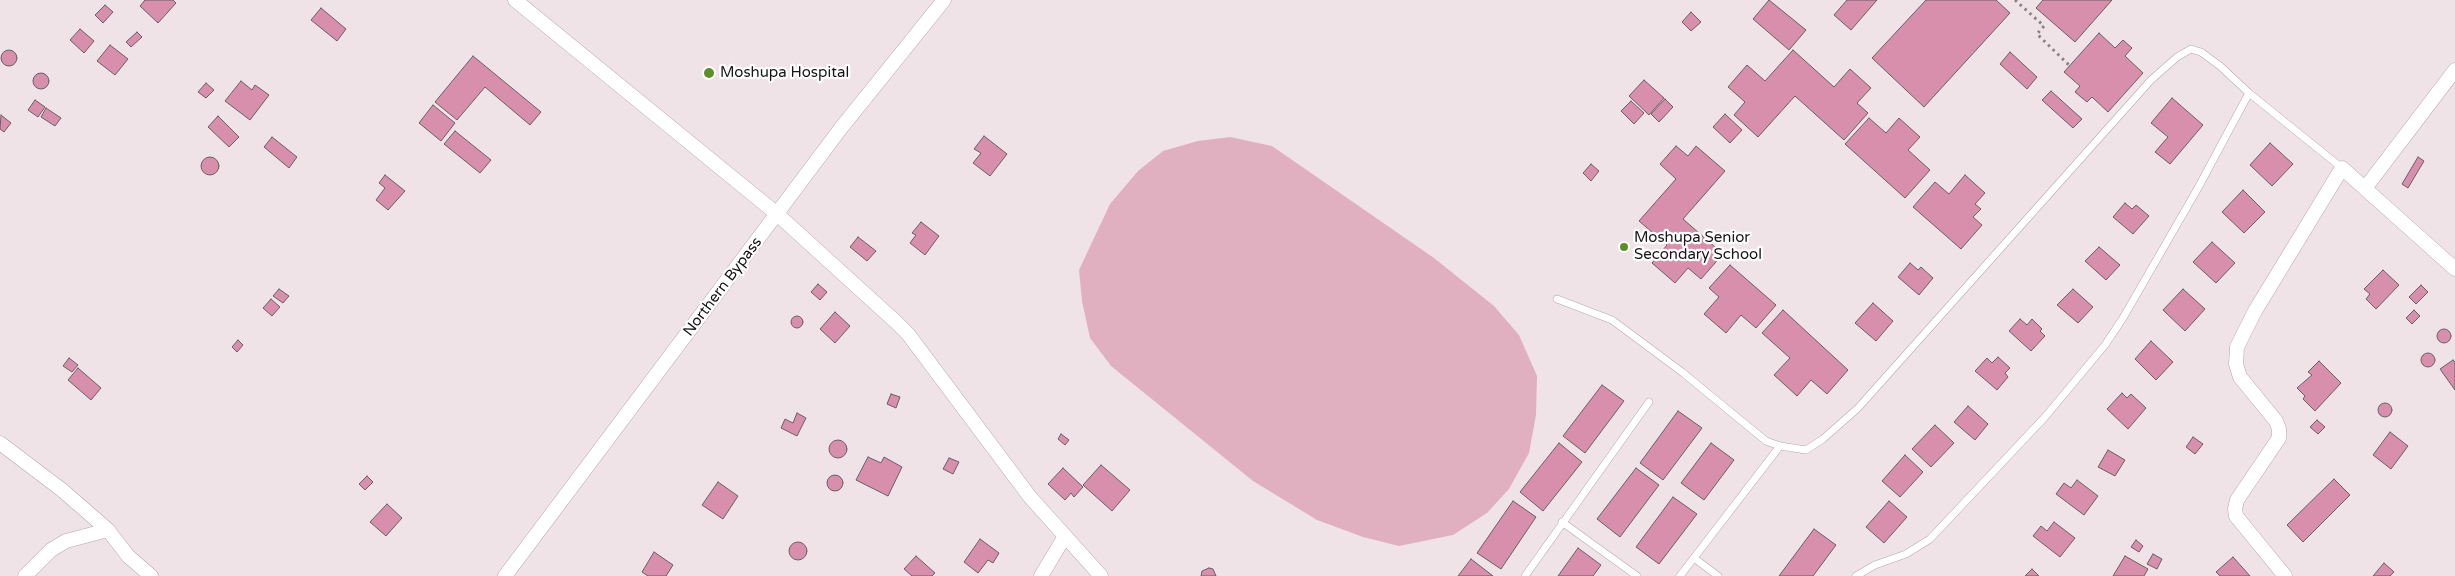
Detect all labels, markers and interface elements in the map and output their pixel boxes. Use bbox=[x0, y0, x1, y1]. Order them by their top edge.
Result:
place label: Moshupa Hospital bbox=[720, 64, 849, 82]
marker: Moshupa Hospital bbox=[702, 66, 716, 80]
place label: Moshupa Senior Secondary School bbox=[1634, 229, 1762, 264]
street label: Northern Bypass bbox=[680, 234, 766, 340]
marker: Moshupa Senior Secondary School bbox=[1618, 241, 1630, 253]

